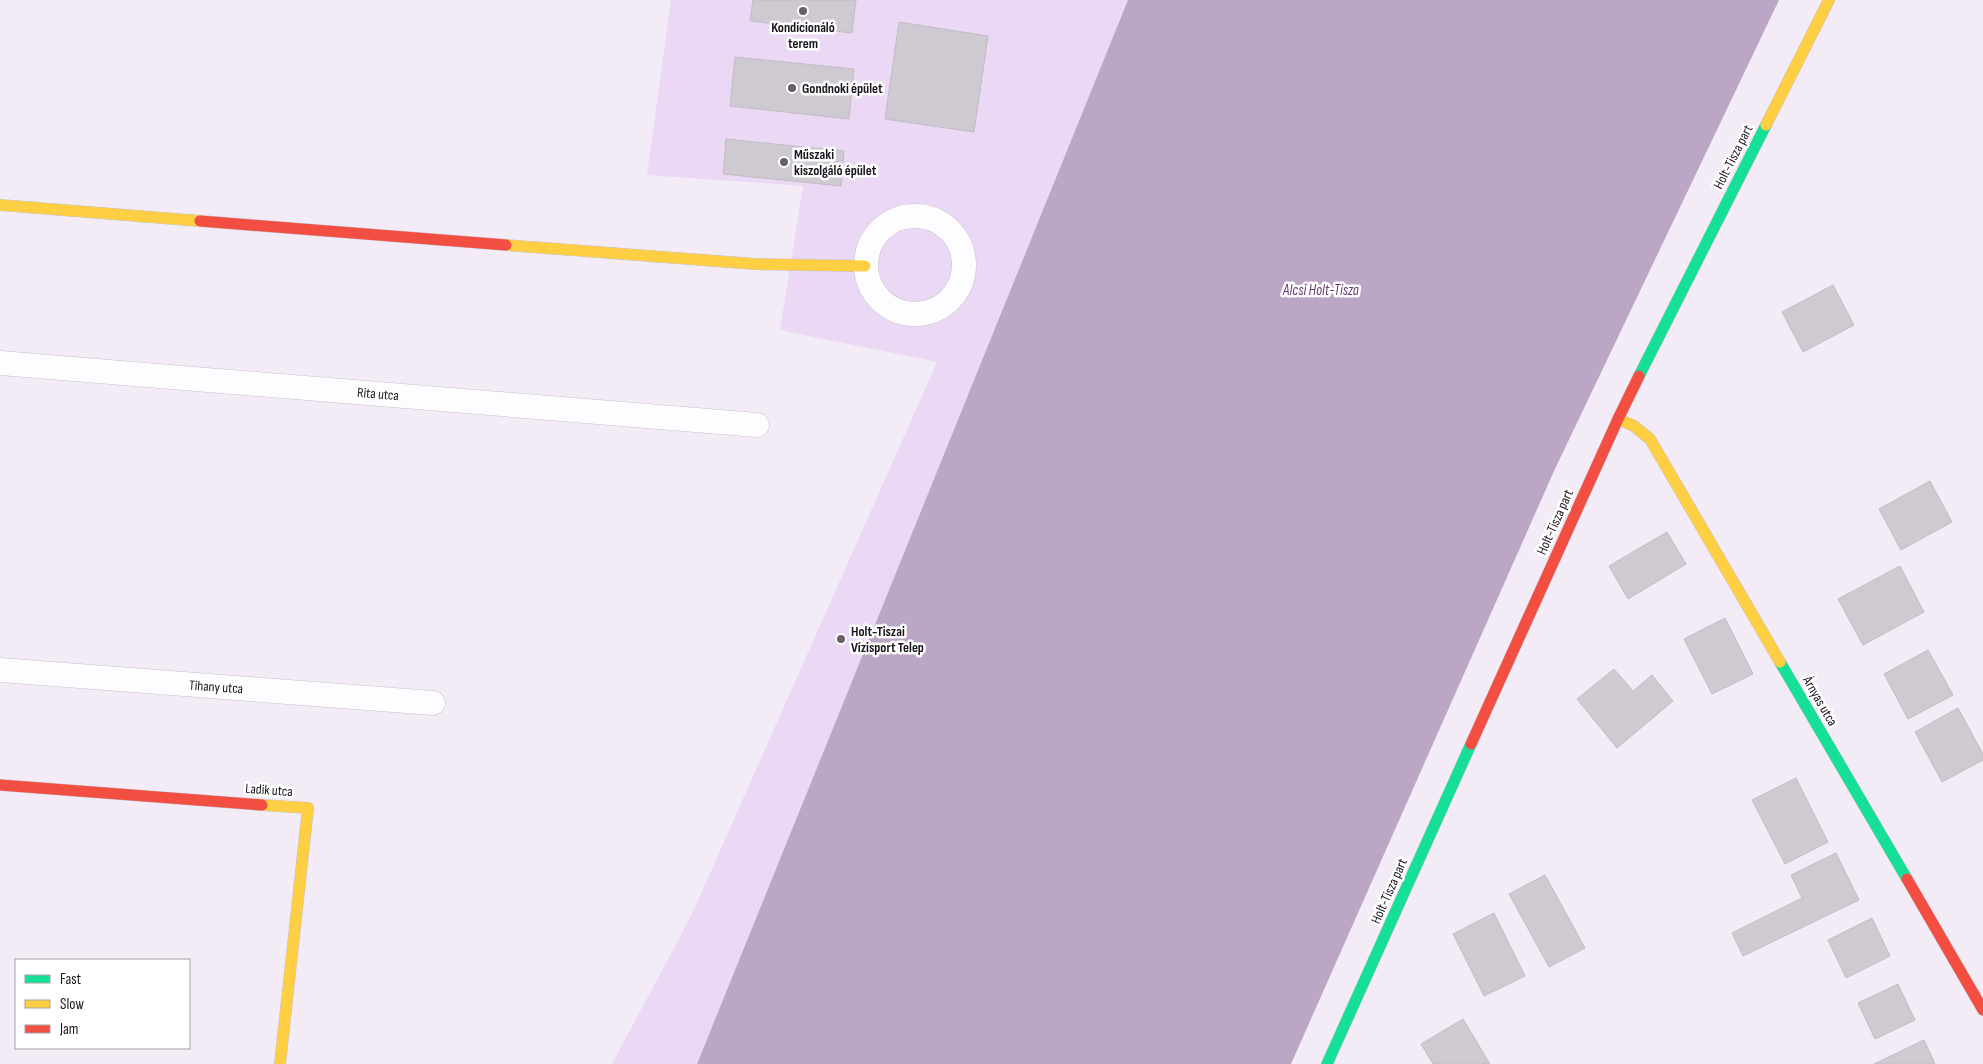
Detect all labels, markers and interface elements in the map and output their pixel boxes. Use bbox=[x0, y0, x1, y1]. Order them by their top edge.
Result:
marker: Kondícionáló terem bbox=[797, 5, 809, 17]
place label: Kondícionáló terem bbox=[771, 19, 835, 52]
place label: Gondnoki épület bbox=[802, 80, 883, 97]
marker: Gondnoki épület bbox=[786, 82, 798, 94]
street label: Holt-Tisza part bbox=[1710, 122, 1756, 192]
place label: Műszaki kiszolgáló épület bbox=[794, 146, 877, 179]
marker: Műszaki kiszolgáló épület bbox=[778, 156, 790, 168]
water label: Alcsi Holt-Tisza bbox=[1282, 281, 1359, 300]
street label: Rita utca bbox=[356, 384, 400, 404]
street label: Holt-Tisza part bbox=[1533, 487, 1577, 557]
place label: Holt-Tiszai Vízisport Telep bbox=[851, 623, 924, 656]
marker: Holt-Tiszai Vízisport Telep bbox=[835, 633, 847, 645]
street label: Árnyas utca bbox=[1798, 672, 1841, 729]
street label: Tihany utca bbox=[188, 677, 244, 697]
street label: Ladik utca bbox=[245, 780, 293, 800]
street label: Holt-Tisza part bbox=[1367, 856, 1411, 926]
legend bbox=[15, 959, 190, 1049]
text: Fast bbox=[60, 970, 82, 989]
text: Slow bbox=[60, 995, 84, 1014]
text: Jam bbox=[59, 1020, 78, 1039]

